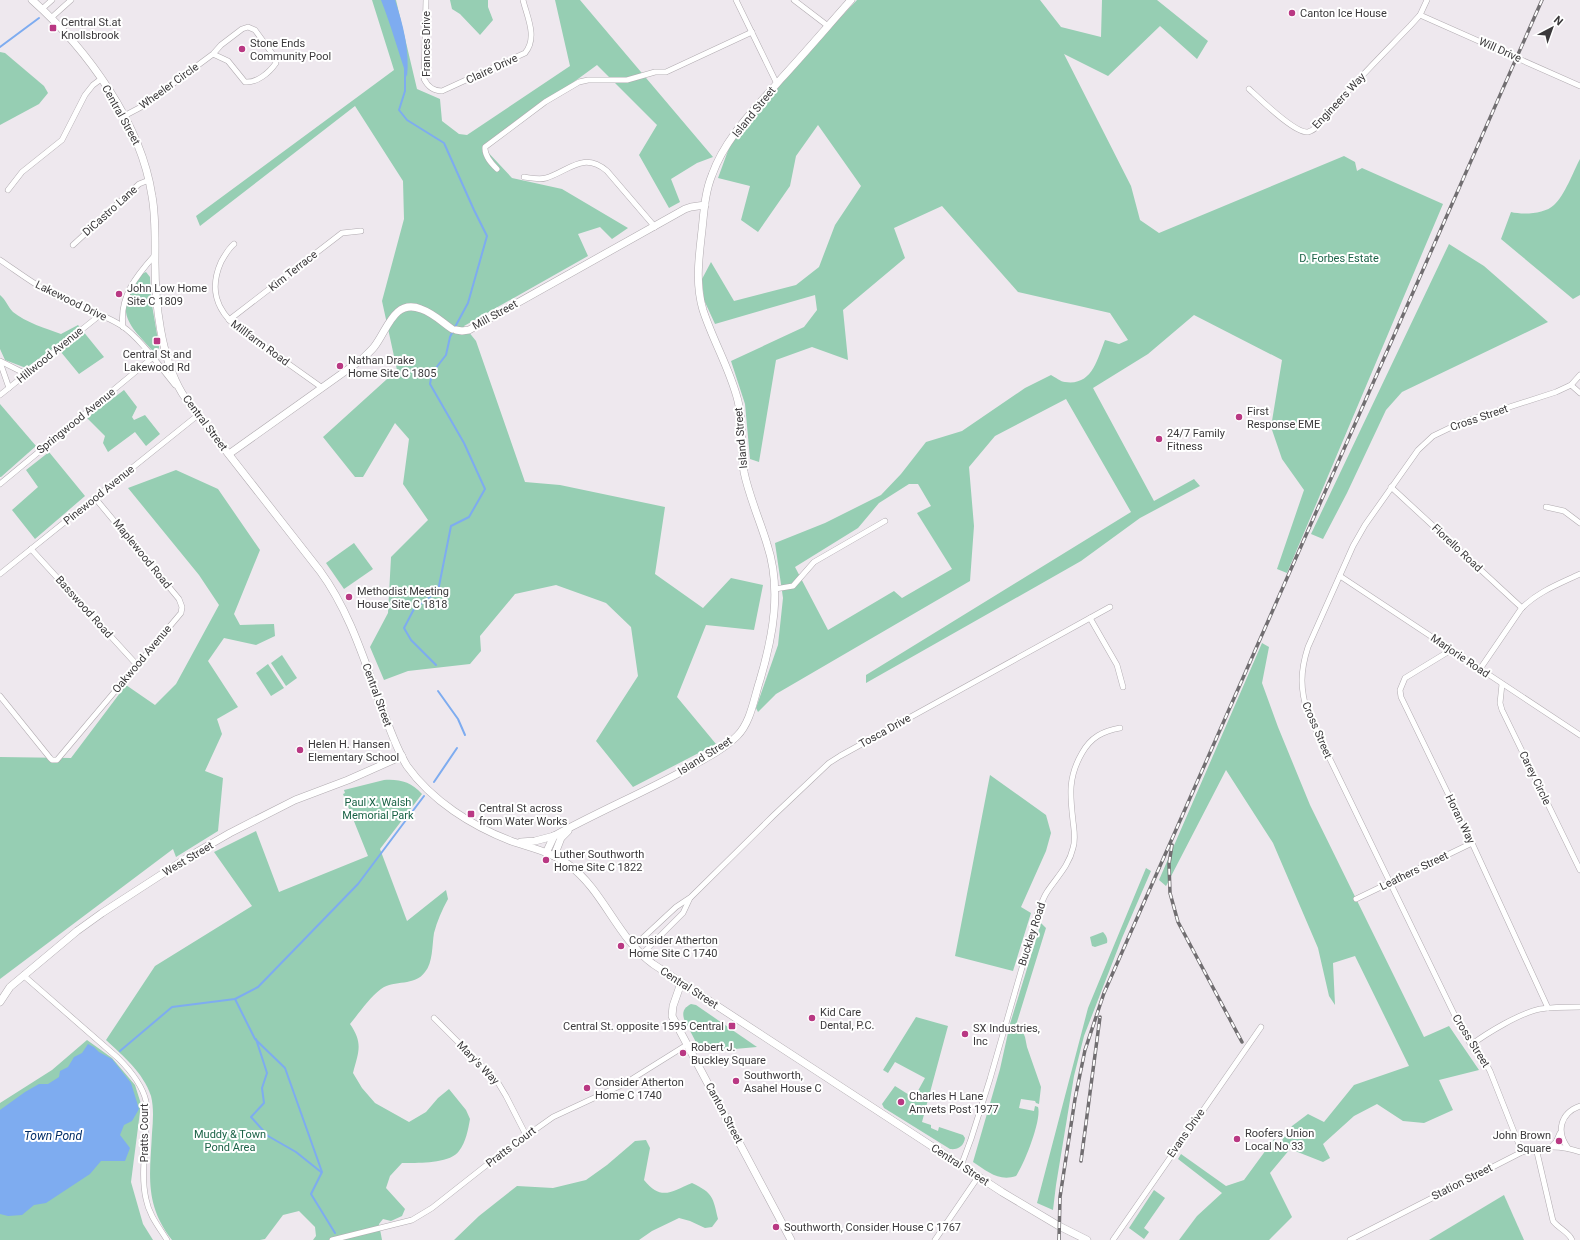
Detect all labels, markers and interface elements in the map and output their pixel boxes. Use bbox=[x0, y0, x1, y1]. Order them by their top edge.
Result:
place label: Canton Ice House bbox=[1300, 7, 1387, 20]
marker: Canton Ice House bbox=[1287, 8, 1297, 18]
north arrow bbox=[1532, 8, 1572, 48]
street label: Frances Drive bbox=[420, 11, 433, 77]
text: N bbox=[1551, 13, 1566, 28]
place label: Central St.at Knollsbrook bbox=[61, 16, 122, 42]
marker: Central St.at Knollsbrook bbox=[48, 23, 58, 33]
street label: Will Drive bbox=[1477, 35, 1523, 65]
place label: Stone Ends Community Pool bbox=[250, 37, 331, 63]
marker: Stone Ends Community Pool bbox=[237, 44, 247, 54]
street label: Claire Drive bbox=[464, 51, 520, 87]
street label: Wheeler Circle bbox=[137, 60, 201, 112]
street label: Engineers Way bbox=[1310, 70, 1369, 132]
street label: Central Street bbox=[99, 83, 143, 148]
street label: Island Street bbox=[730, 84, 779, 140]
street label: DiCastro Lane bbox=[80, 183, 140, 239]
street label: Kim Terrace bbox=[266, 248, 320, 294]
park label: D. Forbes Estate bbox=[1299, 252, 1379, 265]
street label: Lakewood Drive bbox=[33, 278, 109, 324]
place label: John Low Home Site C 1809 bbox=[127, 282, 207, 308]
marker: John Low Home Site C 1809 bbox=[114, 289, 124, 299]
street label: Mill Street bbox=[470, 297, 520, 333]
street label: Millfarm Road bbox=[228, 318, 292, 368]
street label: Hillwood Avenue bbox=[14, 324, 86, 386]
marker: Central St and Lakewood Rd bbox=[152, 336, 162, 346]
place label: Central St and Lakewood Rd bbox=[123, 348, 191, 374]
place label: Nathan Drake Home Site C 1805 bbox=[348, 354, 436, 380]
marker: Nathan Drake Home Site C 1805 bbox=[335, 361, 345, 371]
street label: Springwood Avenue bbox=[34, 385, 118, 457]
street label: Central Street bbox=[180, 392, 230, 454]
street label: Cross Street bbox=[1448, 402, 1510, 434]
place label: First Response EME bbox=[1247, 405, 1320, 431]
street label: Island Street bbox=[732, 406, 750, 469]
marker: First Response EME bbox=[1234, 412, 1244, 422]
place label: 24/7 Family Fitness bbox=[1167, 427, 1226, 453]
marker: 24/7 Family Fitness bbox=[1154, 434, 1164, 444]
street label: Pinewood Avenue bbox=[61, 462, 137, 528]
street label: Maplewood Road bbox=[110, 517, 174, 591]
street label: Fiorello Road bbox=[1429, 521, 1485, 575]
street label: Basswood Road bbox=[53, 573, 115, 641]
place label: Methodist Meeting House Site C 1818 bbox=[357, 585, 449, 611]
marker: Methodist Meeting House Site C 1818 bbox=[344, 592, 354, 602]
street label: Oakwood Avenue bbox=[110, 622, 174, 696]
street label: Marjorie Road bbox=[1428, 631, 1492, 681]
street label: Central Street bbox=[360, 661, 395, 729]
street label: Cross Street bbox=[1299, 700, 1335, 761]
street label: Tosca Drive bbox=[857, 711, 913, 751]
street label: Island Street bbox=[676, 734, 735, 778]
place label: Helen H. Hansen Elementary School bbox=[308, 738, 399, 764]
marker: Helen H. Hansen Elementary School bbox=[295, 745, 305, 755]
street label: Carey Circle bbox=[1516, 749, 1554, 807]
street label: Horan Way bbox=[1443, 792, 1478, 846]
park label: Paul X. Walsh Memorial Park bbox=[342, 796, 414, 822]
place label: Central St across from Water Works bbox=[479, 802, 568, 828]
marker: Central St across from Water Works bbox=[466, 809, 476, 819]
street label: West Street bbox=[160, 839, 216, 879]
place label: Luther Southworth Home Site C 1822 bbox=[554, 848, 644, 874]
street label: Leathers Street bbox=[1378, 849, 1451, 893]
marker: Luther Southworth Home Site C 1822 bbox=[541, 855, 551, 865]
street label: Buckley Road bbox=[1016, 901, 1048, 967]
place label: Consider Atherton Home Site C 1740 bbox=[629, 934, 718, 960]
marker: Consider Atherton Home Site C 1740 bbox=[616, 941, 626, 951]
street label: Central Street bbox=[658, 964, 721, 1012]
place label: Kid Care Dental, P.C. bbox=[820, 1006, 875, 1032]
street label: Cross Street bbox=[1450, 1012, 1493, 1070]
marker: Kid Care Dental, P.C. bbox=[807, 1013, 817, 1023]
place label: Central St. opposite 1595 Central bbox=[563, 1020, 724, 1033]
marker: Central St. opposite 1595 Central bbox=[727, 1021, 737, 1031]
place label: SX Industries, Inc bbox=[973, 1022, 1040, 1048]
marker: SX Industries, Inc bbox=[960, 1029, 970, 1039]
street label: Mary's Way bbox=[454, 1039, 502, 1088]
place label: Robert J. Buckley Square bbox=[691, 1041, 766, 1067]
marker: Robert J. Buckley Square bbox=[678, 1048, 688, 1058]
place label: Southworth, Asahel House C bbox=[744, 1069, 822, 1095]
place label: Consider Atherton Home C 1740 bbox=[595, 1076, 684, 1102]
marker: Southworth, Asahel House C bbox=[731, 1076, 741, 1086]
street label: Canton Street bbox=[703, 1080, 746, 1146]
marker: Consider Atherton Home C 1740 bbox=[582, 1083, 592, 1093]
place label: Charles H Lane Amvets Post 1977 bbox=[909, 1090, 999, 1116]
marker: Charles H Lane Amvets Post 1977 bbox=[896, 1097, 906, 1107]
street label: Pratts Court bbox=[138, 1103, 151, 1163]
street label: Evans Drive bbox=[1164, 1106, 1208, 1160]
street label: Pratts Court bbox=[483, 1124, 539, 1170]
place label: Roofers Union Local No 33 bbox=[1245, 1127, 1314, 1153]
park label: Muddy & Town Pond Area bbox=[194, 1128, 266, 1154]
water label: Town Pond bbox=[24, 1129, 82, 1143]
place label: John Brown Square bbox=[1493, 1129, 1551, 1155]
marker: Roofers Union Local No 33 bbox=[1232, 1134, 1242, 1144]
marker: John Brown Square bbox=[1554, 1136, 1564, 1146]
street label: Central Street bbox=[929, 1141, 992, 1189]
street label: Station Street bbox=[1429, 1161, 1495, 1203]
place label: Southworth, Consider House C 1767 bbox=[784, 1221, 961, 1234]
marker: Southworth, Consider House C 1767 bbox=[771, 1222, 781, 1232]

